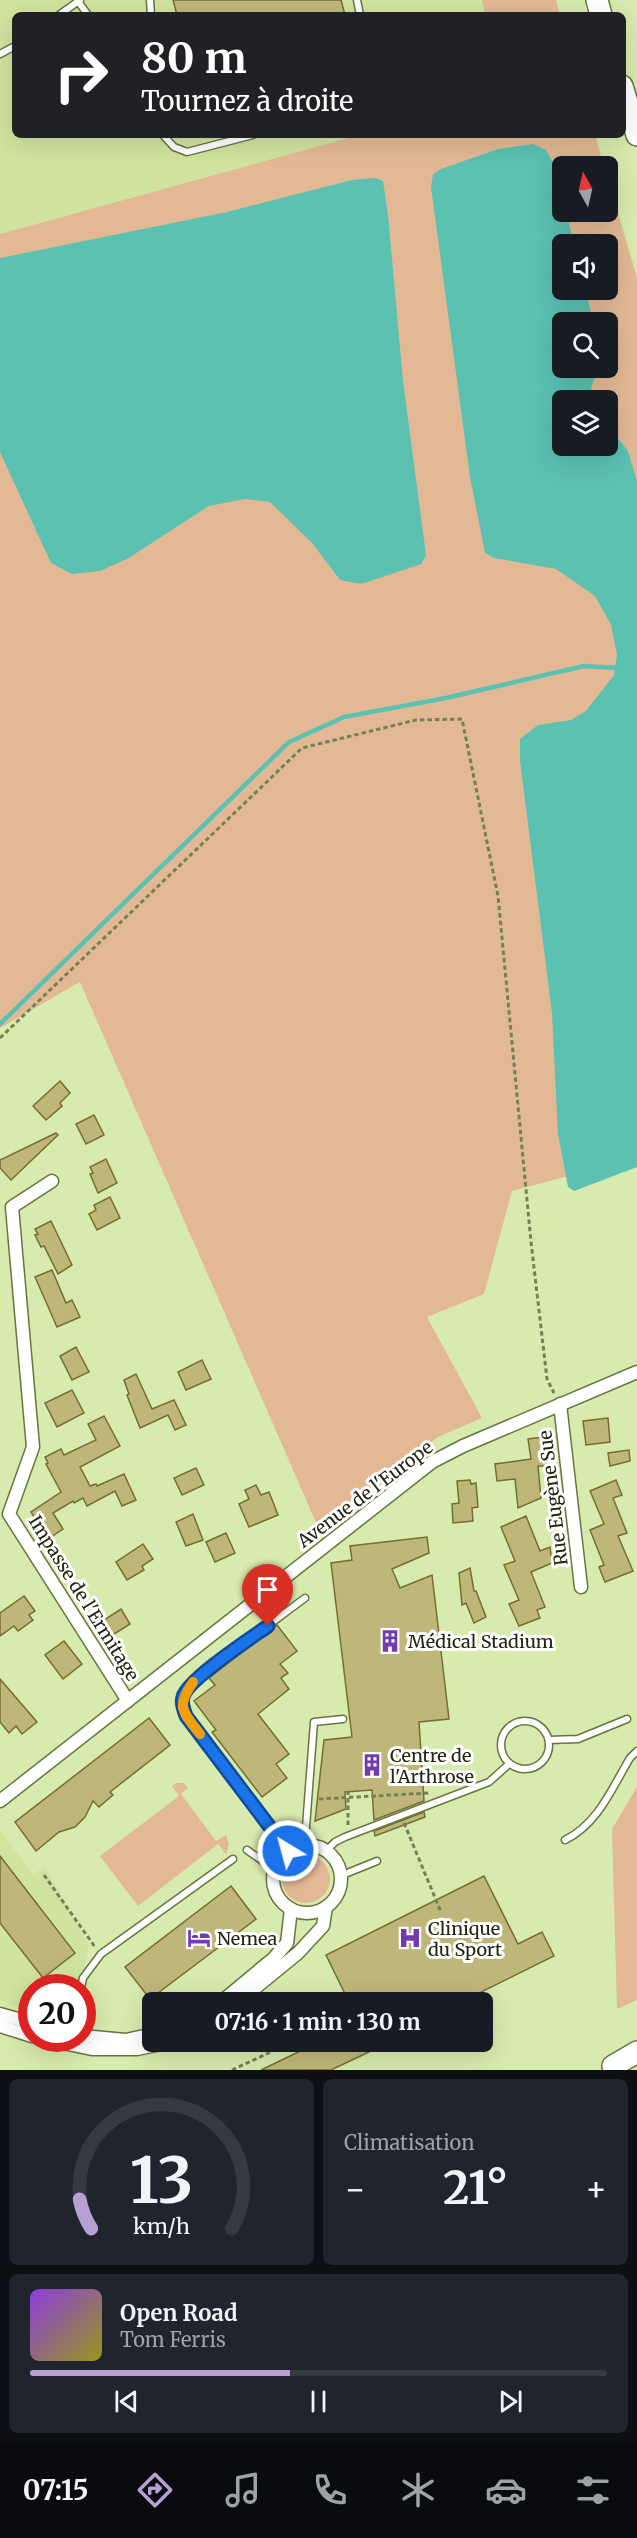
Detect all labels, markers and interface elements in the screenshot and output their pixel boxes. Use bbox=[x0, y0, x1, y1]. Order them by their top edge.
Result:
text: 80 m bbox=[141, 32, 247, 84]
icon: right bbox=[42, 36, 120, 114]
text: Tournez à droite bbox=[141, 84, 353, 118]
north arrow bbox=[552, 156, 618, 222]
map controls bbox=[552, 156, 618, 456]
button: sound bbox=[552, 234, 618, 300]
button: search bbox=[552, 312, 618, 378]
button: layers bbox=[552, 390, 618, 456]
street label: Rue Eugène Sue bbox=[533, 1429, 573, 1567]
street label: Avenue de l'Europe bbox=[292, 1436, 437, 1553]
street label: Impasse de l'Ermitage bbox=[24, 1511, 144, 1685]
pin bbox=[242, 1564, 293, 1626]
icon: arrive bbox=[251, 1573, 284, 1606]
building icon: Médical Stadium bbox=[377, 1628, 403, 1654]
place label: Médical Stadium bbox=[408, 1630, 554, 1653]
place label: Centre de l'Arthrose bbox=[390, 1744, 474, 1788]
building icon: Centre de l'Arthrose bbox=[359, 1752, 385, 1778]
position arrow bbox=[256, 1819, 320, 1883]
place label: Clinique du Sport bbox=[428, 1917, 502, 1961]
hotel icon: Nemea bbox=[186, 1925, 212, 1951]
hospital icon: Clinique du Sport bbox=[397, 1925, 423, 1951]
place label: Nemea bbox=[217, 1927, 277, 1950]
speed limit sign: 20 bbox=[18, 1974, 96, 2052]
text: 07:16 · 1 min · 130 m bbox=[214, 2008, 421, 2036]
text: Climatisation bbox=[344, 2130, 475, 2155]
text: 13 bbox=[130, 2142, 193, 2220]
text: 21° bbox=[443, 2160, 508, 2216]
text: − bbox=[344, 2169, 366, 2210]
text: + bbox=[585, 2169, 607, 2210]
text: km/h bbox=[133, 2213, 190, 2240]
text: Open Road bbox=[120, 2299, 238, 2327]
text: Tom Ferris bbox=[120, 2327, 226, 2352]
icon: previous bbox=[110, 2385, 143, 2418]
icon: pause bbox=[302, 2385, 335, 2418]
icon: next bbox=[494, 2385, 527, 2418]
icon: directions bbox=[134, 2469, 176, 2511]
icon: music bbox=[222, 2469, 264, 2511]
icon: phone bbox=[309, 2469, 351, 2511]
icon: climate bbox=[397, 2469, 439, 2511]
icon: car bbox=[485, 2469, 527, 2511]
icon: filters bbox=[572, 2469, 614, 2511]
text: 07:15 bbox=[23, 2473, 89, 2507]

